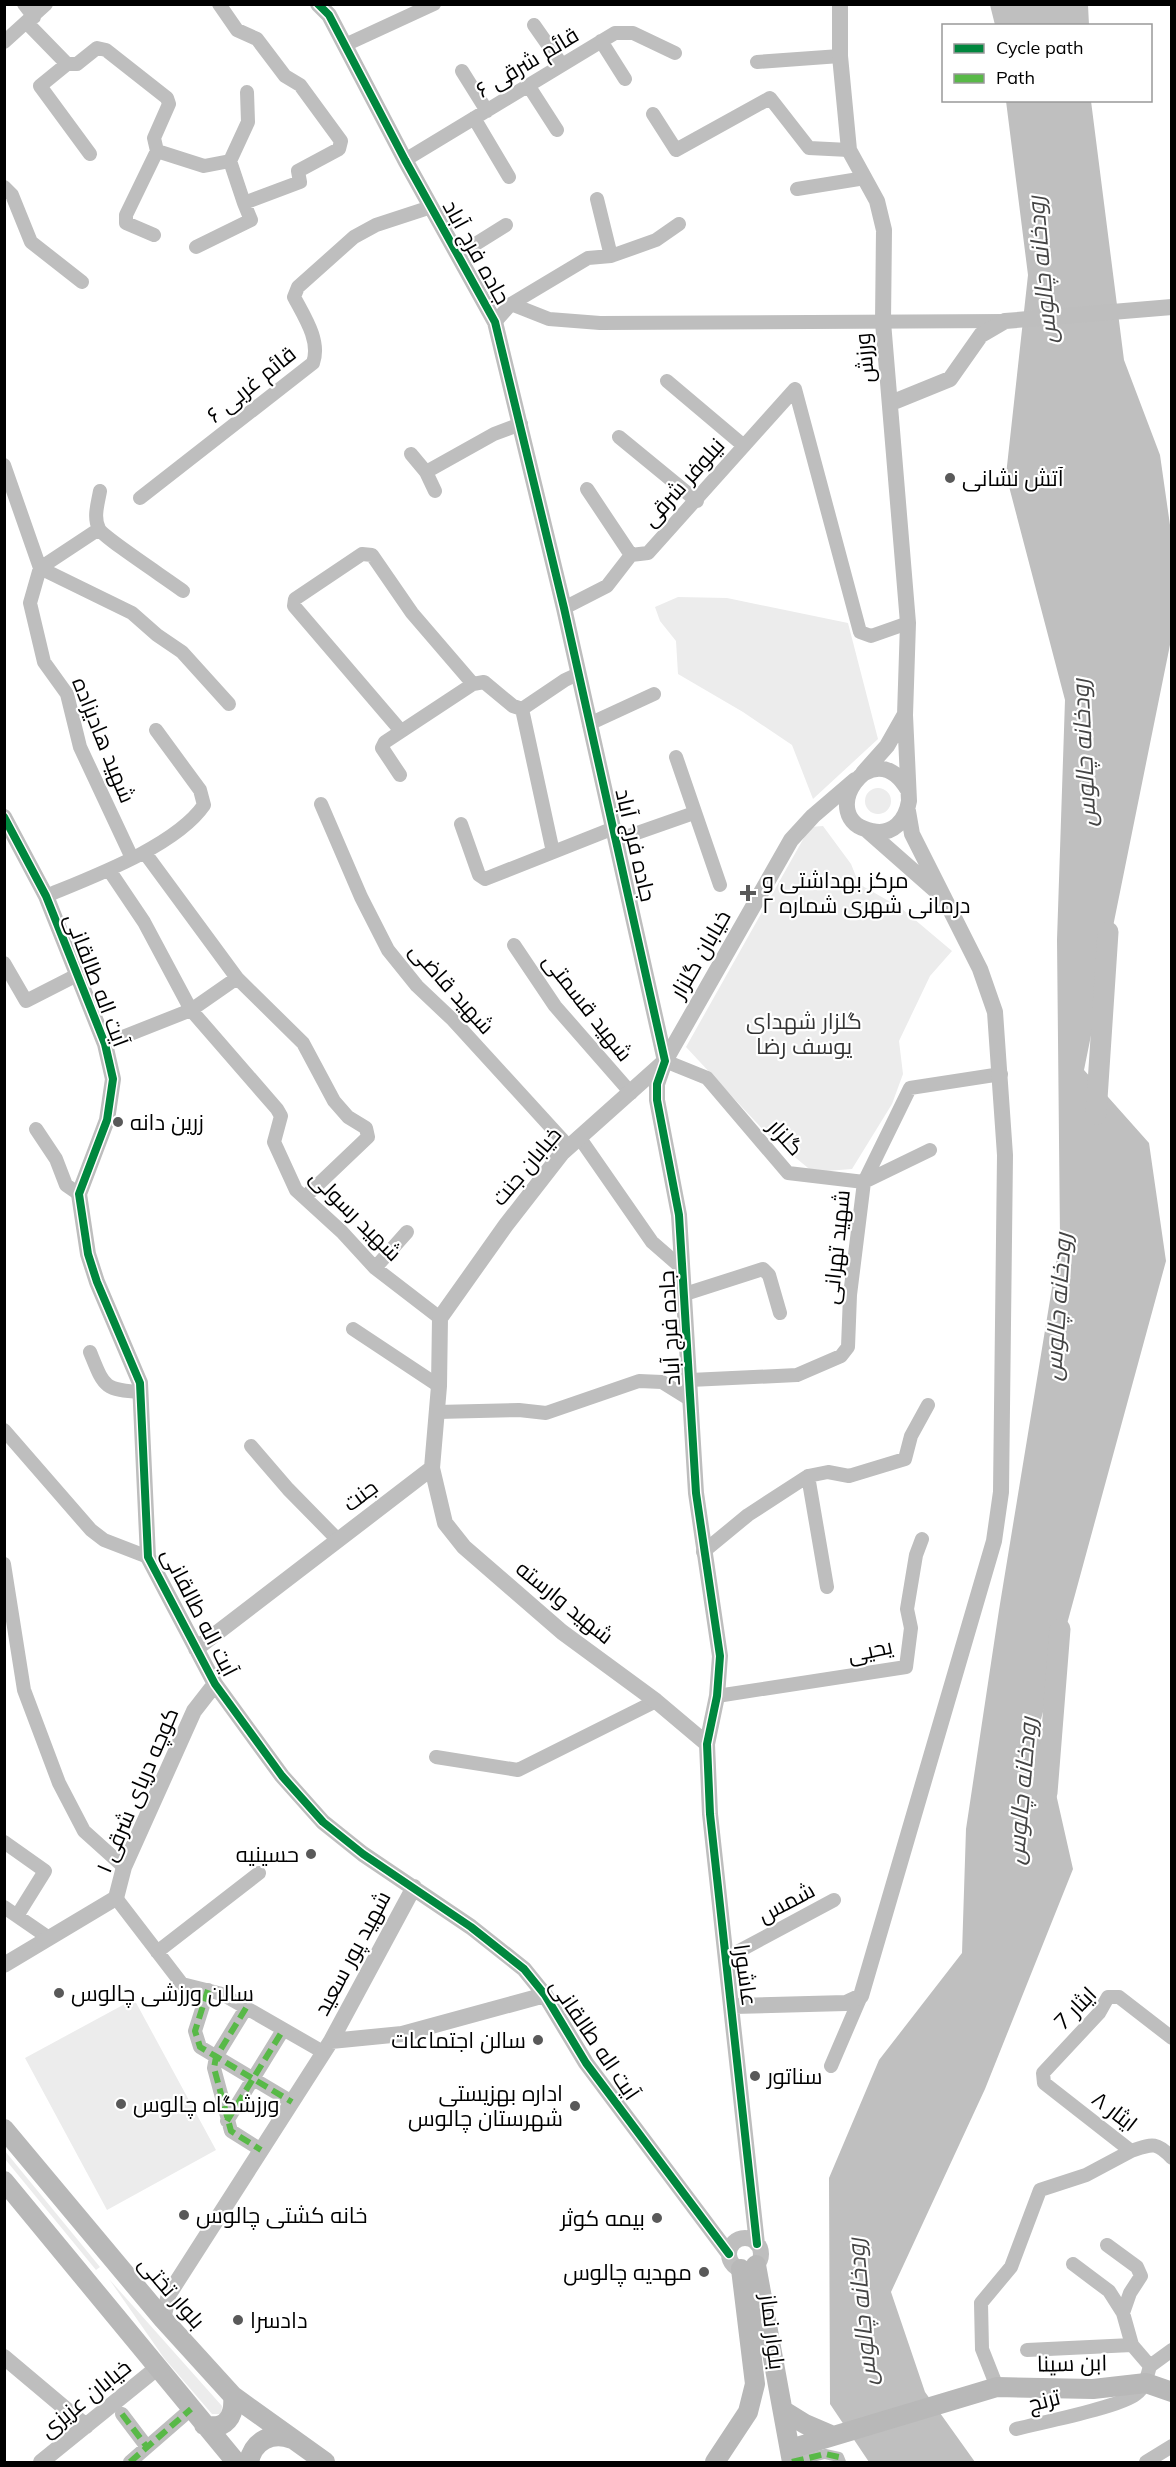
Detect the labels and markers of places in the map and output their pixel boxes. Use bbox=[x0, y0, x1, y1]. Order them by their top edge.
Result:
place label: آتش نشانی bbox=[962, 464, 1064, 492]
marker: آتش نشانی bbox=[943, 471, 957, 485]
place label: مرکز بهداشتی و درمانی شهری شماره ۲ bbox=[762, 866, 970, 919]
marker: مرکز بهداشتی و درمانی شهری شماره ۲ bbox=[739, 884, 757, 902]
place label: زرین دانه bbox=[130, 1108, 204, 1136]
marker: زرین دانه bbox=[111, 1115, 125, 1129]
place label: حسینیه bbox=[236, 1840, 299, 1868]
marker: حسینیه bbox=[304, 1847, 318, 1861]
place label: سالن ورزشی چالوس bbox=[71, 1979, 254, 2008]
marker: سالن ورزشی چالوس bbox=[52, 1986, 66, 2000]
place label: سالن اجتماعات bbox=[391, 2026, 526, 2054]
marker: سالن اجتماعات bbox=[531, 2033, 545, 2047]
place label: سناتور bbox=[765, 2062, 823, 2090]
marker: سناتور bbox=[748, 2069, 762, 2083]
place label: اداره بهزیستی شهرستان چالوس bbox=[408, 2079, 563, 2133]
place label: ورزشگاه چالوس bbox=[133, 2090, 280, 2119]
marker: ورزشگاه چالوس bbox=[114, 2097, 128, 2111]
marker: اداره بهزیستی شهرستان چالوس bbox=[568, 2099, 582, 2113]
place label: خانه کشتی چالوس bbox=[196, 2201, 367, 2230]
place label: بیمه کوثر bbox=[558, 2204, 645, 2232]
marker: خانه کشتی چالوس bbox=[177, 2208, 191, 2222]
marker: بیمه کوثر bbox=[650, 2211, 664, 2225]
place label: مهدیه چالوس bbox=[563, 2258, 692, 2287]
marker: مهدیه چالوس bbox=[697, 2265, 711, 2279]
place label: دادسرا bbox=[250, 2306, 308, 2334]
marker: دادسرا bbox=[231, 2313, 245, 2327]

